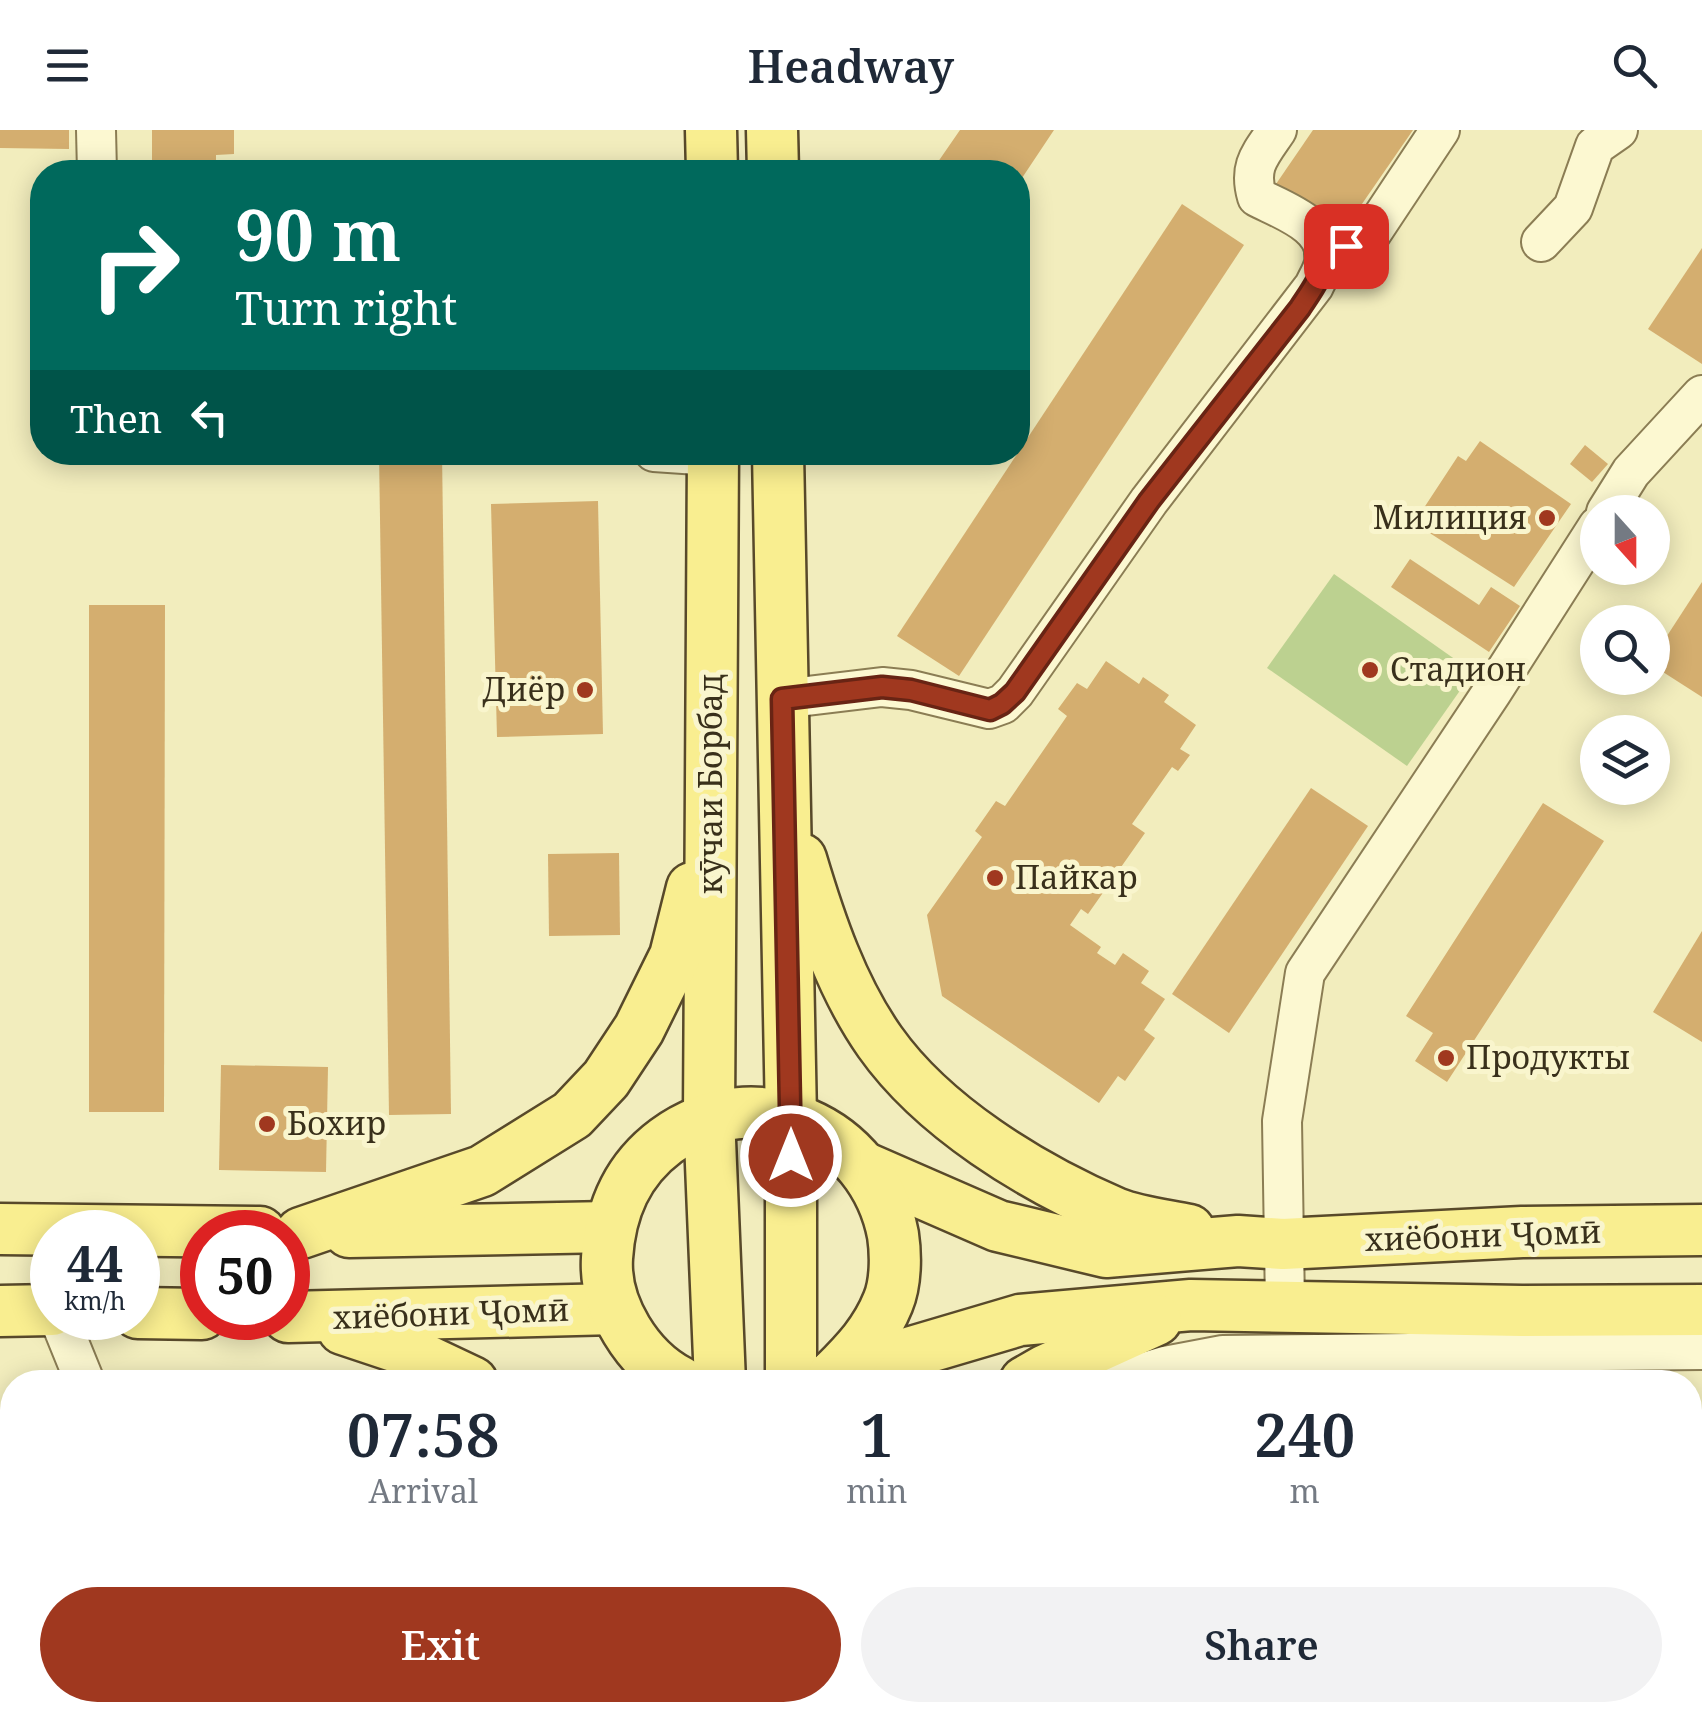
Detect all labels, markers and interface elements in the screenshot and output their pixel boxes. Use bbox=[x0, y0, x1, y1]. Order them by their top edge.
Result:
text: Headway bbox=[748, 35, 954, 96]
icon: menu bbox=[40, 38, 95, 93]
icon: search bbox=[1607, 38, 1662, 93]
text: 90 m bbox=[235, 186, 401, 282]
icon: right bbox=[70, 200, 200, 330]
pin bbox=[1304, 204, 1389, 289]
icon: arrive bbox=[1319, 219, 1374, 274]
text: Turn right bbox=[235, 277, 457, 338]
icon: left bbox=[182, 390, 237, 445]
text: Then bbox=[70, 392, 162, 444]
place label: Милиция bbox=[1373, 495, 1527, 538]
north arrow bbox=[1580, 495, 1670, 585]
map controls bbox=[1580, 495, 1670, 805]
marker: Милиция bbox=[1536, 507, 1558, 529]
button: search bbox=[1580, 605, 1670, 695]
place label: Стадион bbox=[1390, 647, 1526, 690]
marker: Стадион bbox=[1359, 659, 1381, 681]
place label: Диëр bbox=[482, 667, 565, 710]
street label: кӯчаи Борбад bbox=[688, 673, 731, 895]
marker: Диëр bbox=[574, 679, 596, 701]
button: layers bbox=[1580, 715, 1670, 805]
place label: Пайкар bbox=[1015, 855, 1138, 898]
marker: Пайкар bbox=[984, 867, 1006, 889]
place label: Продукты bbox=[1466, 1035, 1630, 1078]
marker: Продукты bbox=[1435, 1047, 1457, 1069]
place label: Бохир bbox=[287, 1101, 386, 1144]
position arrow bbox=[739, 1104, 843, 1208]
marker: Бохир bbox=[256, 1113, 278, 1135]
street label: хиёбони Ҷомӣ bbox=[1364, 1209, 1602, 1260]
speed limit sign: 50 bbox=[180, 1210, 310, 1340]
text: 44 bbox=[67, 1229, 123, 1297]
text: km/h bbox=[64, 1283, 126, 1317]
street label: хиёбони Ҷомӣ bbox=[332, 1287, 570, 1338]
text: 07:58 bbox=[347, 1393, 500, 1475]
text: 1 bbox=[860, 1393, 894, 1475]
text: 240 bbox=[1254, 1393, 1355, 1475]
text: Arrival bbox=[368, 1469, 478, 1512]
text: min bbox=[846, 1469, 907, 1512]
text: m bbox=[1290, 1469, 1320, 1512]
button: Exit bbox=[40, 1587, 841, 1702]
button: Share bbox=[861, 1587, 1662, 1702]

